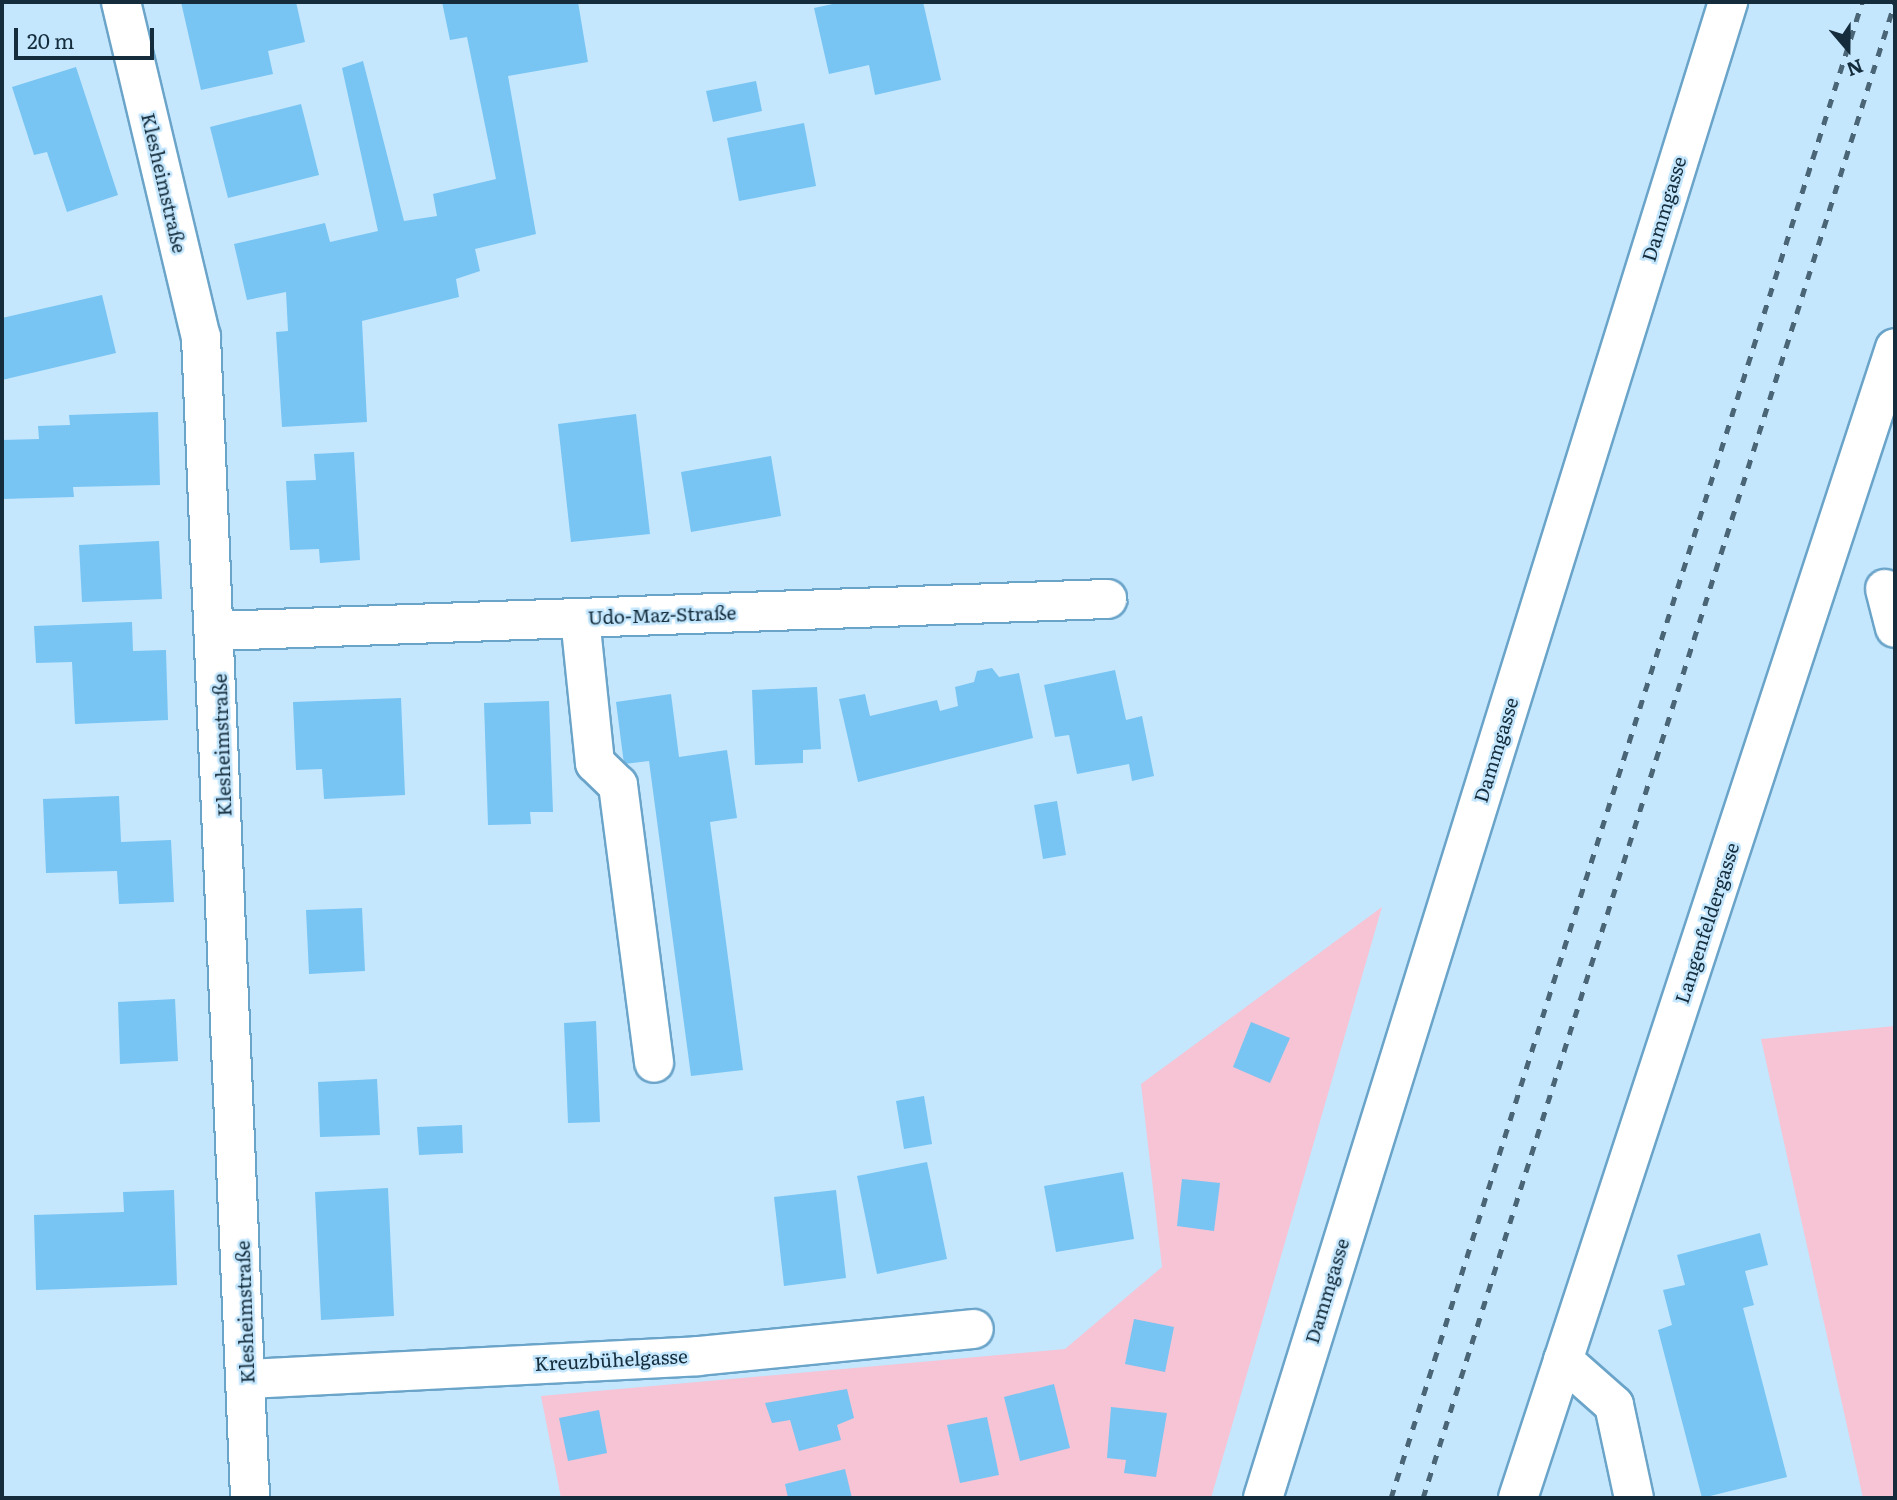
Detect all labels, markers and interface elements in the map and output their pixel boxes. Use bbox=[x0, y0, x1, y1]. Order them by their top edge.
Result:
scale bar bbox=[18, 14, 158, 58]
north arrow bbox=[1813, 14, 1883, 84]
text: 20 m bbox=[27, 24, 74, 55]
text: N bbox=[1843, 53, 1867, 85]
street label: Klesheimstraße bbox=[137, 111, 191, 255]
street label: Dammgasse bbox=[1637, 154, 1691, 264]
street label: Udo-Maz-Straße bbox=[587, 601, 737, 629]
street label: Klesheimstraße bbox=[208, 673, 236, 817]
street label: Dammgasse bbox=[1469, 695, 1523, 805]
street label: Langenfeldergasse bbox=[1670, 840, 1744, 1006]
street label: Dammgasse bbox=[1300, 1236, 1354, 1346]
street label: Klesheimstraße bbox=[231, 1240, 259, 1384]
street label: Kreuzbühelgasse bbox=[534, 1345, 688, 1375]

